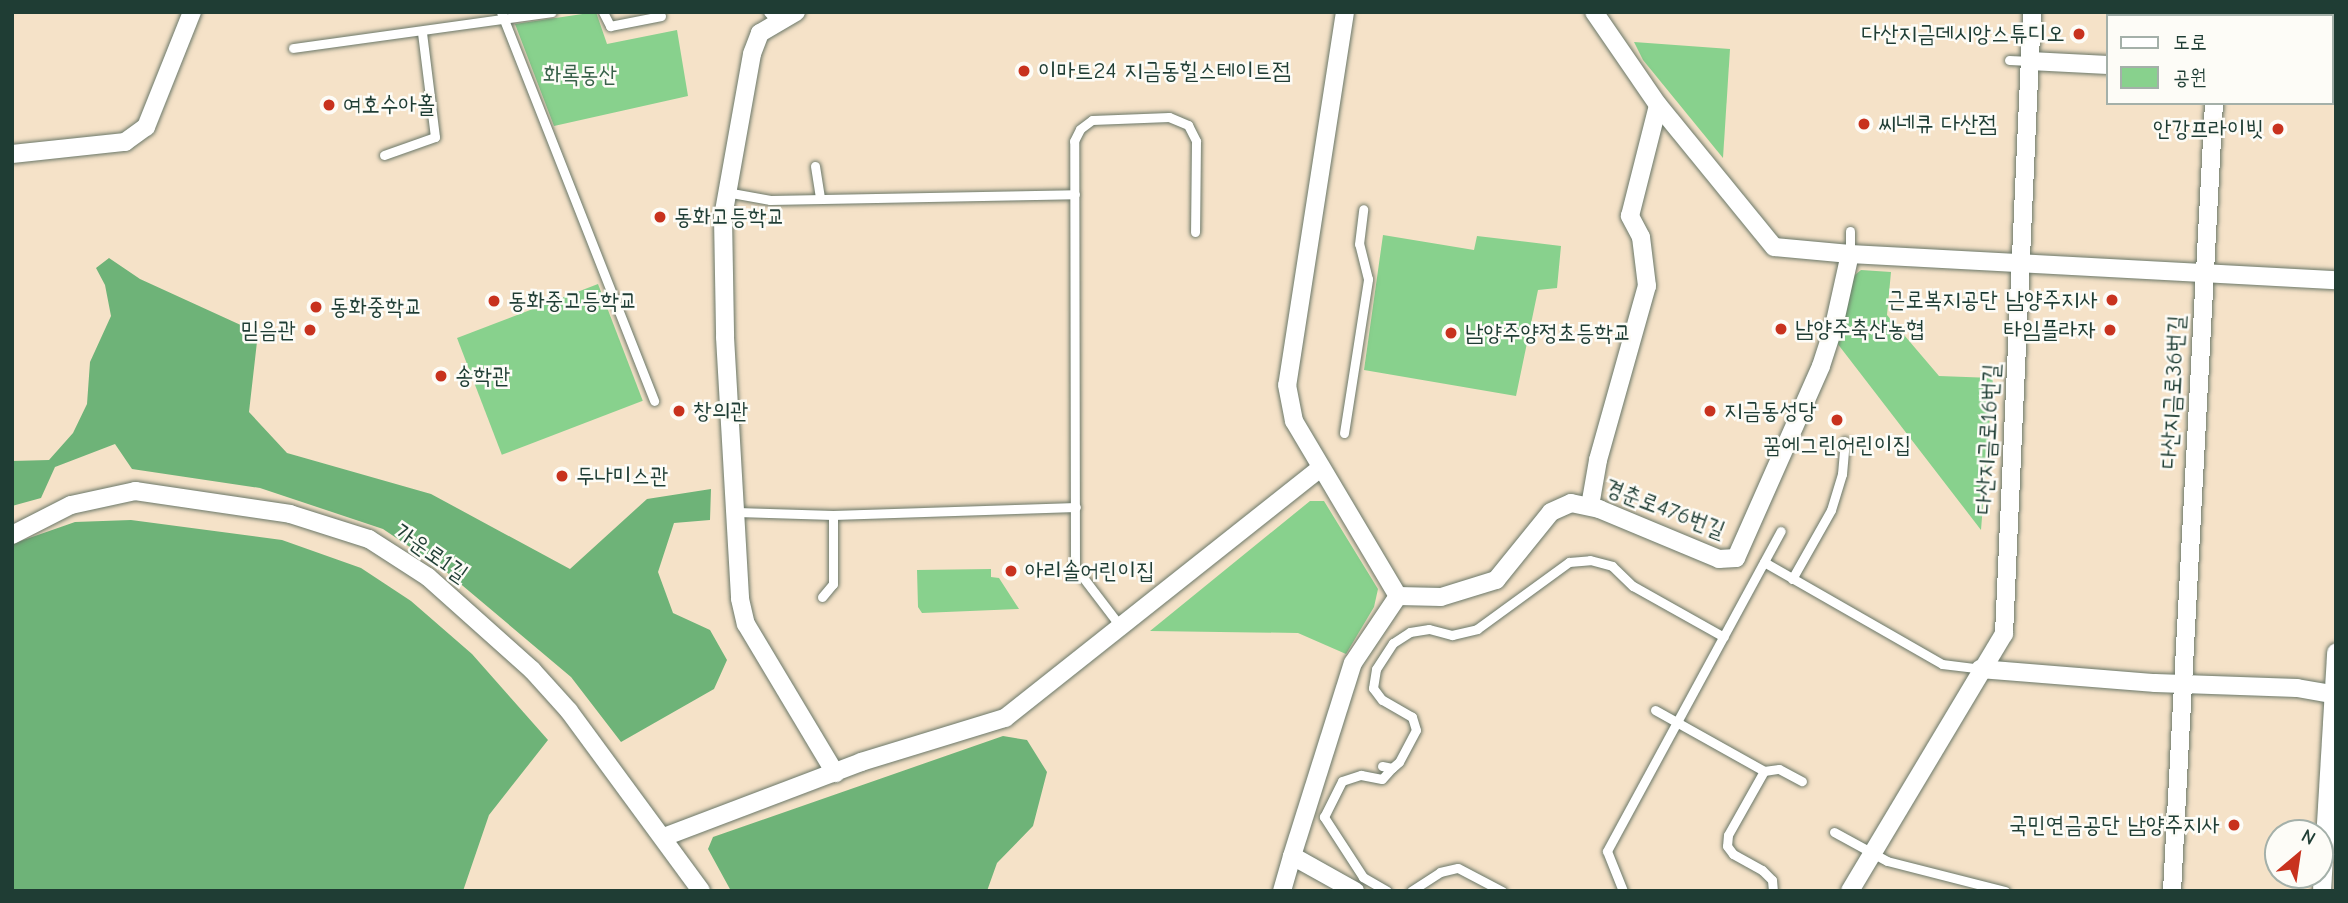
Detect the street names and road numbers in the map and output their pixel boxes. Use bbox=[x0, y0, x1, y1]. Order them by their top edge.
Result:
street label: 다산지금로36번길 bbox=[2155, 315, 2191, 469]
street label: 다산지금로16번길 bbox=[1970, 363, 2006, 515]
street label: 경춘로476번길 bbox=[1601, 473, 1729, 545]
street label: 가운로1길 bbox=[389, 518, 473, 588]

